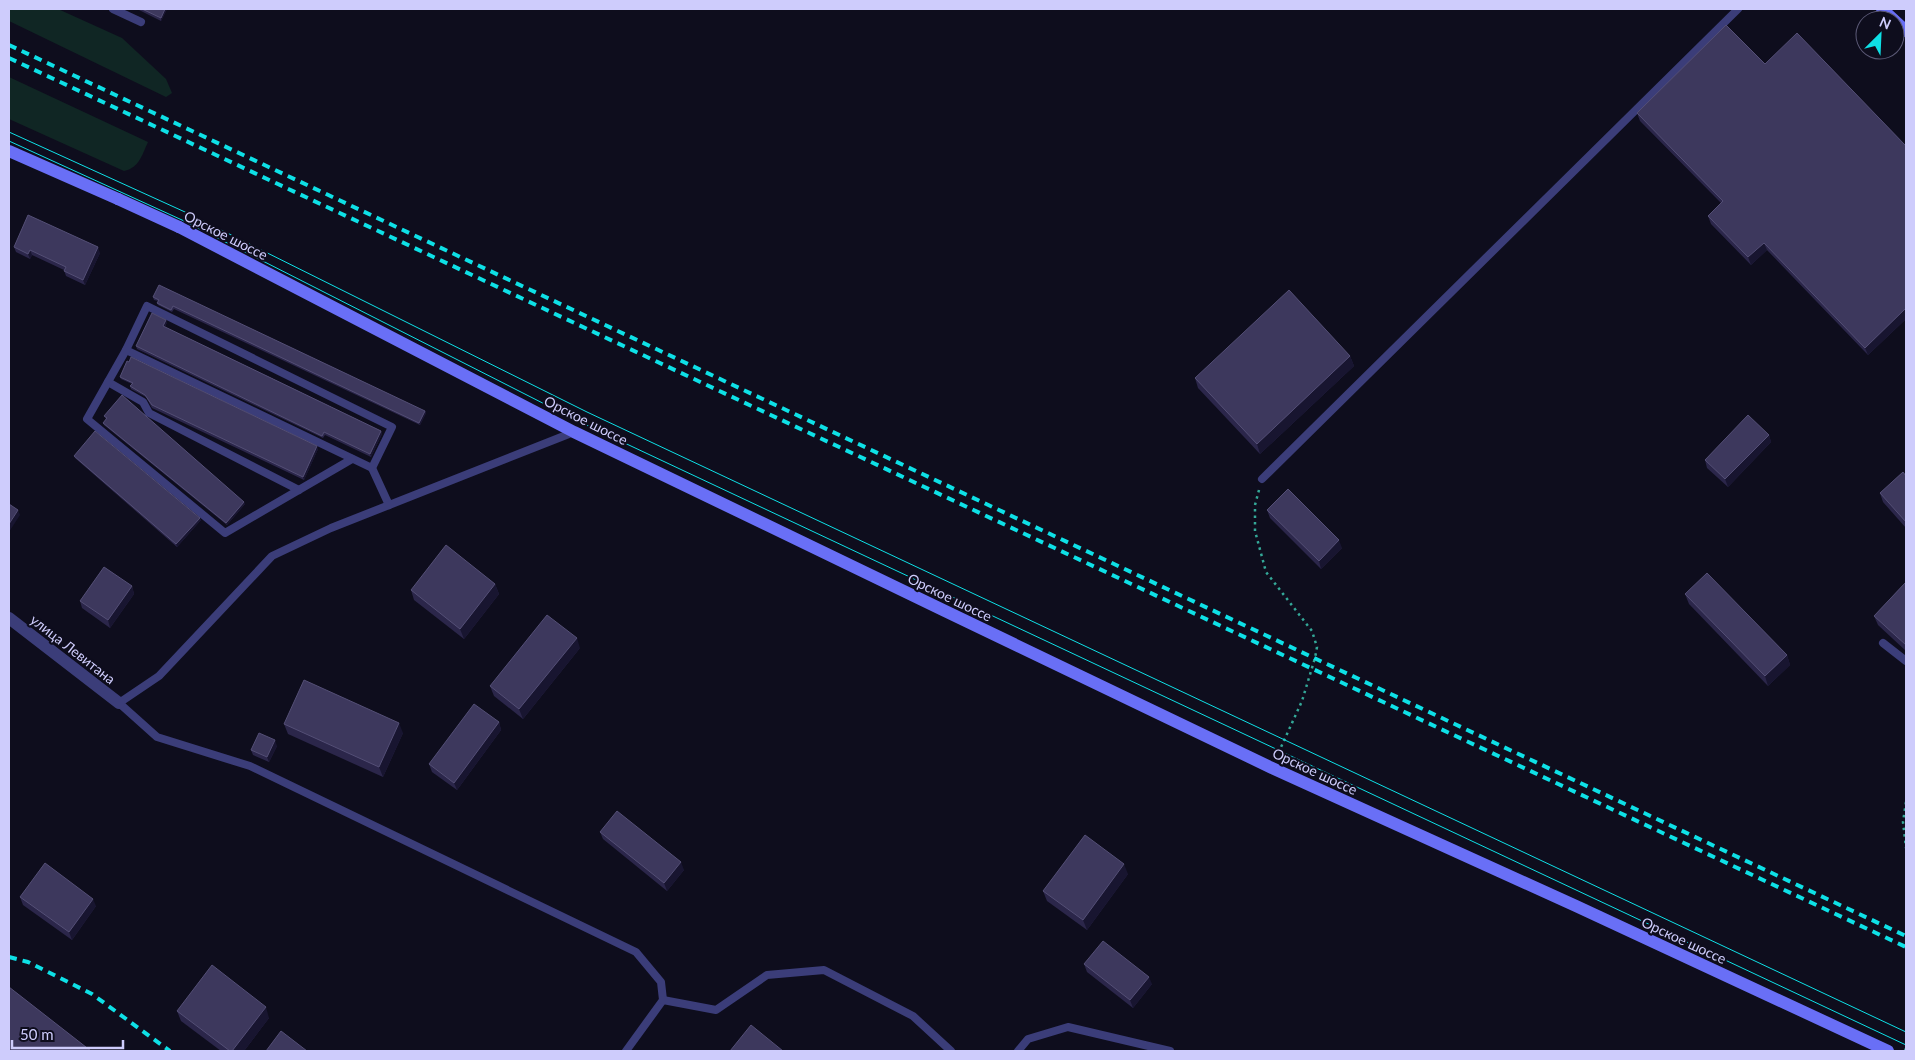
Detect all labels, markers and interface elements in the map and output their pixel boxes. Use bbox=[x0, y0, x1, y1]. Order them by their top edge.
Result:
north arrow bbox=[1855, 10, 1905, 60]
text: N bbox=[1877, 13, 1894, 33]
street label: Орское шоссе bbox=[181, 207, 271, 263]
street label: Орское шоссе bbox=[541, 392, 631, 448]
street label: Орское шоссе bbox=[905, 569, 995, 625]
street label: улица Левитана bbox=[27, 611, 119, 687]
street label: Орское шоссе bbox=[1270, 744, 1360, 798]
street label: Орское шоссе bbox=[1639, 913, 1729, 967]
scale bar bbox=[12, 1018, 124, 1050]
text: 50 m bbox=[20, 1025, 54, 1043]

